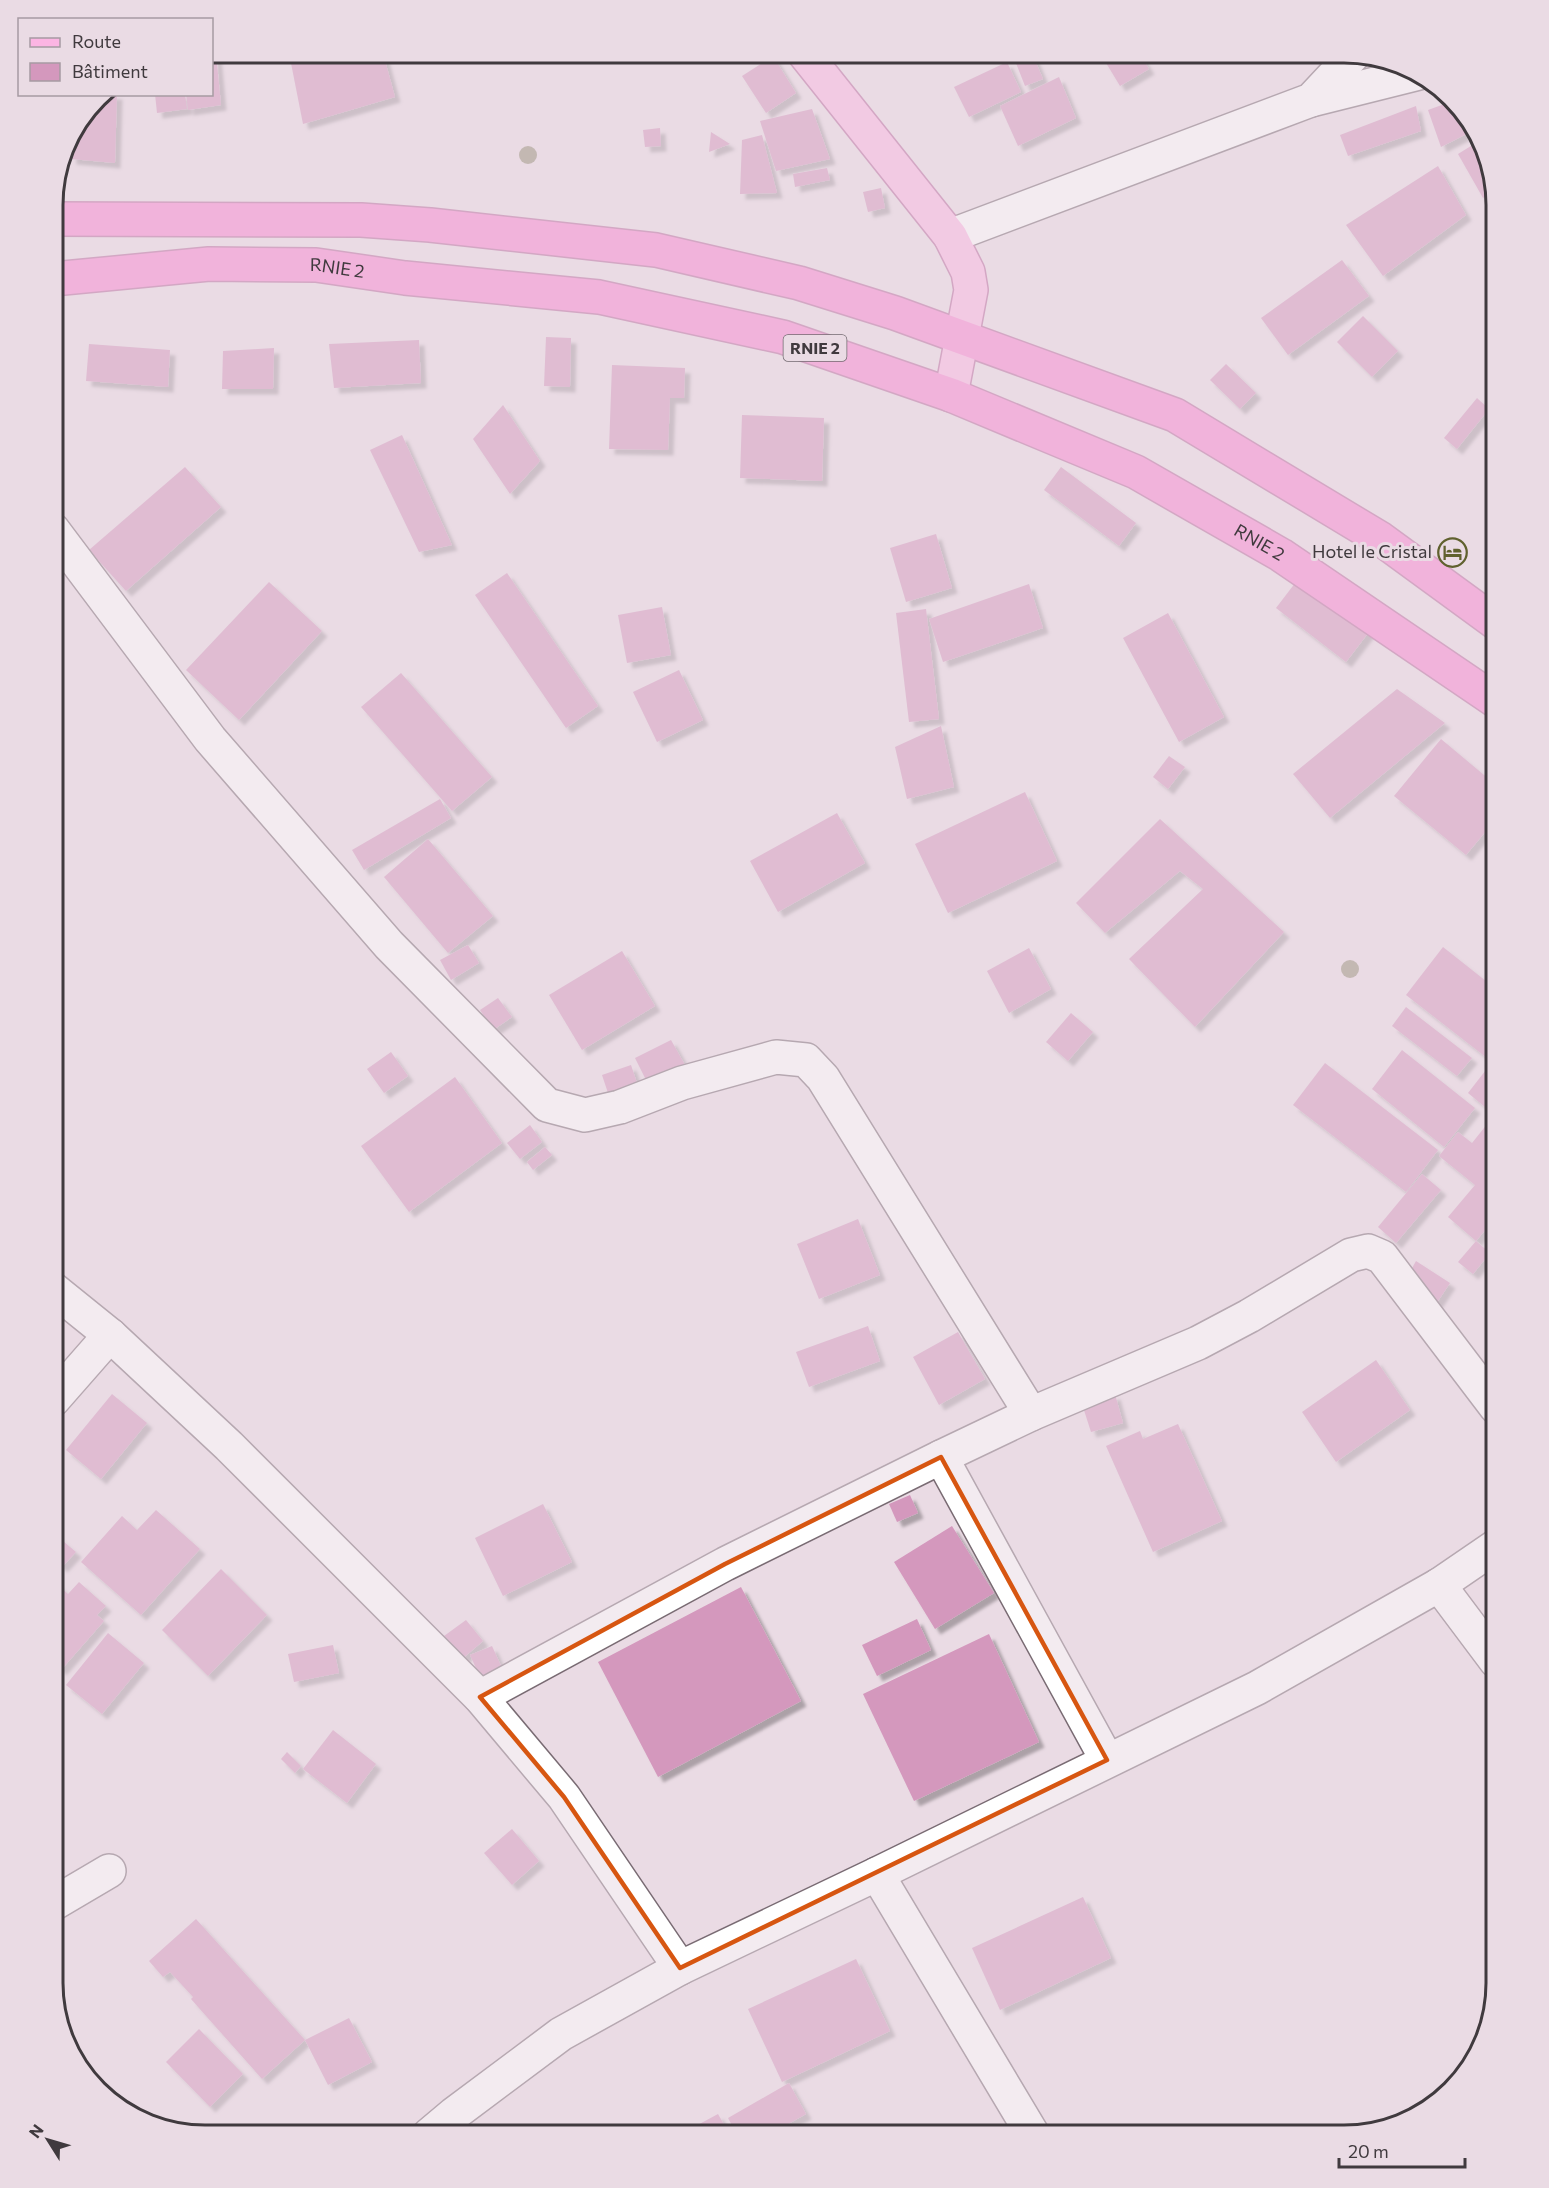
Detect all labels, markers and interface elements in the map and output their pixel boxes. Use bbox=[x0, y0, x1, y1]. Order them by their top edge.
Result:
legend bbox=[18, 18, 213, 96]
text: Route bbox=[72, 30, 121, 52]
text: Bâtiment bbox=[72, 60, 148, 82]
street label: RNIE 2 bbox=[310, 253, 366, 282]
road number: RNIE 2 bbox=[784, 335, 846, 361]
street label: RNIE 2 bbox=[1230, 519, 1289, 565]
hotel icon: Hotel le Cristal bbox=[1437, 536, 1469, 568]
place label: Hotel le Cristal bbox=[1312, 540, 1432, 562]
north arrow bbox=[18, 2110, 78, 2170]
text: N bbox=[24, 2120, 47, 2141]
scale bar bbox=[1339, 2131, 1465, 2169]
text: 20 m bbox=[1348, 2140, 1389, 2162]

